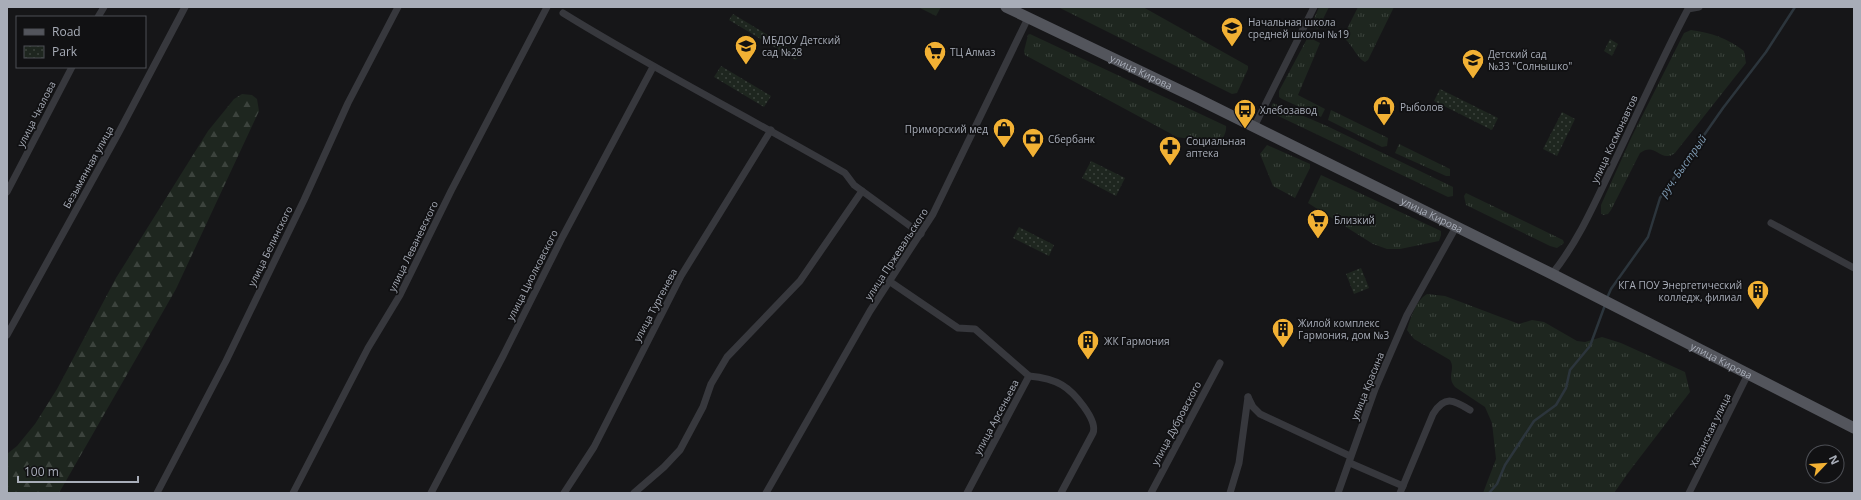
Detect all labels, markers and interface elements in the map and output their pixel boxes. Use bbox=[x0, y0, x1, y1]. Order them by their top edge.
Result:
school or university icon: Начальная школа средней школы №19 bbox=[1219, 15, 1245, 48]
place label: Начальная школа средней школы №19 bbox=[1248, 15, 1349, 41]
legend bbox=[16, 16, 146, 68]
text: Road bbox=[52, 23, 81, 40]
school or university icon: МБДОУ Детский сад №28 bbox=[733, 33, 759, 66]
place label: МБДОУ Детский сад №28 bbox=[762, 33, 840, 59]
supermarket icon: ТЦ Алмаз bbox=[922, 39, 948, 72]
text: Park bbox=[52, 43, 78, 60]
place label: ТЦ Алмаз bbox=[950, 45, 995, 59]
school or university icon: Детский сад №33 "Солнышко" bbox=[1460, 47, 1486, 80]
place label: Детский сад №33 "Солнышко" bbox=[1488, 47, 1572, 73]
street label: улица Кирова bbox=[1108, 51, 1175, 93]
street label: улица Чкалова bbox=[13, 79, 59, 149]
street label: улица Космонавтов bbox=[1587, 92, 1641, 185]
shop icon: Рыболов bbox=[1371, 94, 1397, 127]
bus stop icon: Хлебoзавод bbox=[1232, 97, 1258, 130]
place label: Рыболов bbox=[1400, 100, 1443, 114]
place label: Хлебoзавод bbox=[1260, 103, 1317, 117]
shop icon: Приморский мед bbox=[991, 116, 1017, 149]
place label: Приморский мед bbox=[905, 122, 988, 136]
street label: Безымянная улица bbox=[59, 123, 117, 211]
bank icon: Сбербанк bbox=[1020, 126, 1046, 159]
water label: руч. Быстрый bbox=[1655, 131, 1710, 201]
place label: Сбербанк bbox=[1048, 132, 1096, 146]
pharmacy icon: Социальная аптека bbox=[1157, 134, 1183, 167]
place label: Социальная аптека bbox=[1186, 134, 1246, 160]
street label: улица Кирова bbox=[1399, 193, 1465, 236]
street label: улица Леваневского bbox=[385, 198, 441, 294]
street label: улица Белинского bbox=[244, 203, 296, 289]
street label: улица Пржевальского bbox=[861, 205, 931, 303]
supermarket icon: Близкий bbox=[1305, 207, 1331, 240]
place label: Близкий bbox=[1334, 213, 1375, 227]
street label: улица Циолковского bbox=[503, 227, 561, 323]
street label: улица Тургенева bbox=[630, 266, 680, 344]
place label: КГА ПОУ Энергетический колледж, филиал bbox=[1618, 278, 1742, 304]
building icon: КГА ПОУ Энергетический колледж, филиал bbox=[1745, 278, 1771, 311]
building icon: Жилой комплекс Гармония, дом №3 bbox=[1270, 316, 1296, 349]
place label: Жилой комплекс Гармония, дом №3 bbox=[1298, 316, 1390, 342]
building icon: ЖК Гармония bbox=[1075, 328, 1101, 361]
place label: ЖК Гармония bbox=[1104, 334, 1170, 348]
street label: улица Кирова bbox=[1688, 339, 1755, 382]
street label: улица Красина bbox=[1347, 350, 1387, 422]
street label: улица Арсеньева bbox=[970, 377, 1022, 457]
street label: улица Дубровского bbox=[1148, 378, 1204, 468]
street label: Хасанская улица bbox=[1686, 391, 1734, 469]
north arrow bbox=[1805, 444, 1845, 484]
text: N bbox=[1826, 452, 1843, 467]
scale bar bbox=[18, 458, 138, 484]
text: 100 m bbox=[24, 463, 59, 480]

